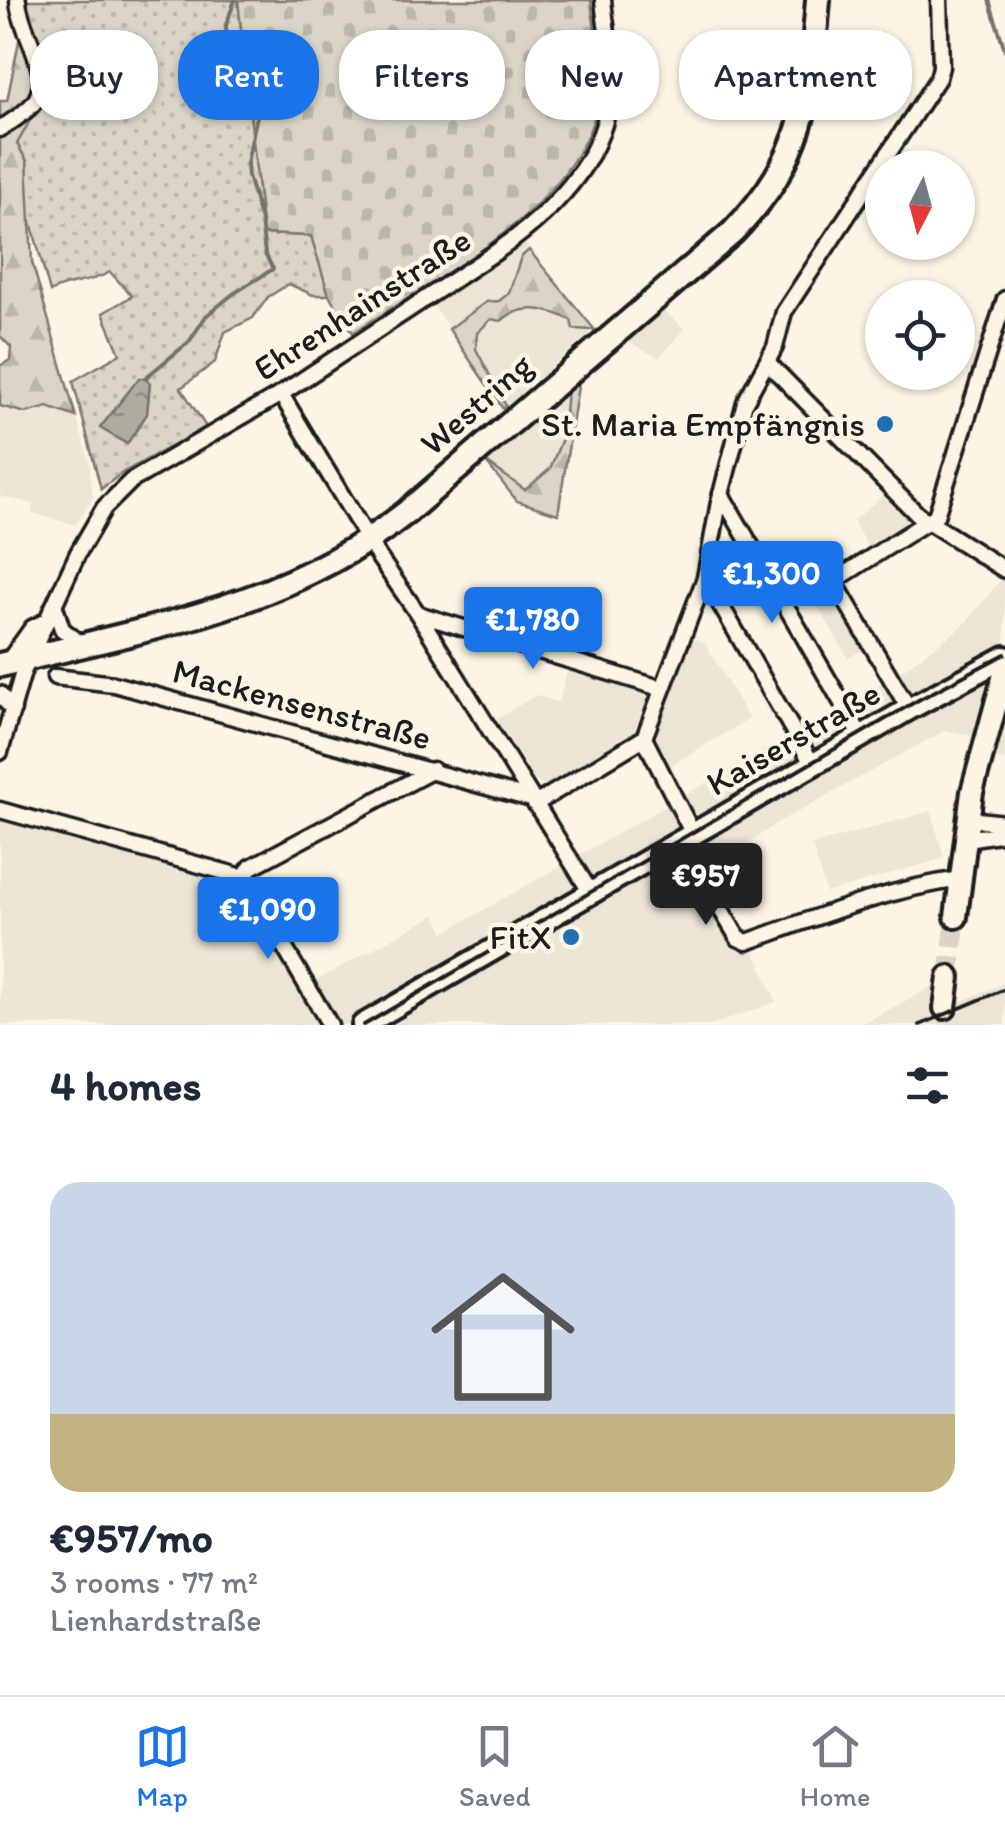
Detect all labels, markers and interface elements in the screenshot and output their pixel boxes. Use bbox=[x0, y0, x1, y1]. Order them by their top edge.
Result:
chip: Buy bbox=[30, 30, 158, 120]
chip: Rent bbox=[178, 30, 319, 120]
chip: Filters bbox=[339, 30, 505, 120]
chip: New bbox=[525, 30, 659, 120]
chip: Apartment bbox=[679, 30, 912, 120]
north arrow bbox=[865, 150, 975, 260]
map controls bbox=[865, 150, 975, 390]
street label: Ehrenhainstraße bbox=[246, 218, 478, 390]
button: locate bbox=[865, 280, 975, 390]
street label: Westring bbox=[411, 344, 541, 464]
place label: St. Maria Empfängnis bbox=[541, 403, 865, 445]
marker: St. Maria Empfängnis bbox=[874, 413, 896, 435]
pin: €1,300 bbox=[691, 541, 853, 626]
text: €1,300 bbox=[723, 554, 821, 592]
pin: €1,780 bbox=[452, 587, 614, 672]
text: €1,780 bbox=[486, 600, 580, 638]
street label: Mackensenstraße bbox=[168, 649, 436, 759]
street label: Kaiserstraße bbox=[699, 671, 887, 805]
pin: €957 bbox=[647, 843, 765, 928]
text: €957 bbox=[672, 856, 740, 894]
pin: €1,090 bbox=[187, 877, 349, 962]
text: €1,090 bbox=[220, 890, 316, 928]
place label: FitX bbox=[490, 916, 551, 958]
marker: FitX bbox=[560, 926, 582, 948]
icon: filters bbox=[900, 1058, 955, 1113]
text: 4 homes bbox=[50, 1060, 201, 1111]
icon: home bbox=[413, 1247, 593, 1427]
text: €957/mo bbox=[50, 1512, 213, 1563]
text: 3 rooms · 77 m² bbox=[50, 1563, 258, 1601]
text: Lienhardstraße bbox=[50, 1601, 261, 1639]
tab: Map bbox=[135, 1719, 190, 1813]
tab: Saved bbox=[459, 1719, 530, 1813]
tab: Home bbox=[800, 1719, 870, 1813]

